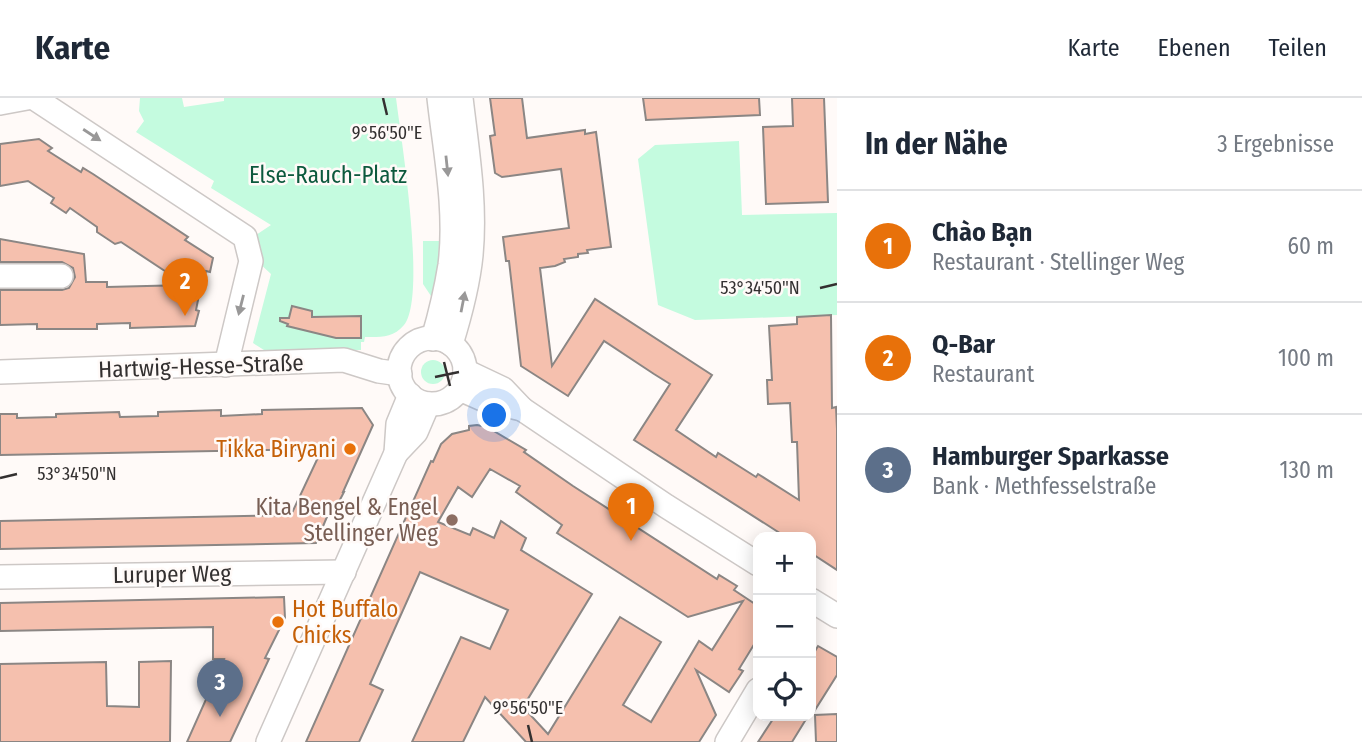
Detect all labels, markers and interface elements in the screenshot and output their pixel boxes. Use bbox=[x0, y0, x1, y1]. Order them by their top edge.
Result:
text: Karte bbox=[35, 28, 110, 68]
text: Karte bbox=[1068, 34, 1120, 62]
text: Ebenen bbox=[1158, 34, 1231, 62]
text: Teilen bbox=[1269, 34, 1327, 62]
text: 9°56'50"E bbox=[352, 122, 422, 144]
text: In der Nähe bbox=[865, 126, 1008, 162]
one-way arrow bbox=[82, 128, 101, 141]
text: 3 Ergebnisse bbox=[1217, 130, 1334, 158]
one-way arrow bbox=[441, 155, 452, 177]
park label: Else-Rauch-Platz bbox=[249, 161, 407, 189]
text: Chào Bạn bbox=[932, 217, 1032, 248]
text: 1 bbox=[883, 232, 893, 260]
text: 60 m bbox=[1288, 232, 1334, 260]
text: Restaurant · Stellinger Weg bbox=[932, 248, 1184, 276]
pin: 2 bbox=[162, 258, 208, 316]
text: 53°34'50"N bbox=[720, 277, 800, 299]
one-way arrow bbox=[457, 291, 468, 313]
one-way arrow bbox=[235, 294, 246, 316]
text: Q-Bar bbox=[932, 329, 995, 360]
text: 2 bbox=[883, 344, 893, 372]
text: 100 m bbox=[1278, 344, 1334, 372]
street label: Hartwig-Hesse-Straße bbox=[98, 348, 304, 384]
text: Restaurant bbox=[932, 360, 1034, 388]
your location bbox=[477, 398, 511, 432]
place label: Tikka Biryani bbox=[216, 435, 336, 463]
marker: Tikka Biryani bbox=[342, 441, 358, 457]
text: Hamburger Sparkasse bbox=[932, 441, 1169, 472]
text: 3 bbox=[883, 456, 893, 484]
text: 130 m bbox=[1280, 456, 1334, 484]
text: 53°34'50"N bbox=[37, 463, 117, 485]
text: Bank · Methfesselstraße bbox=[932, 472, 1156, 500]
pin: 1 bbox=[608, 483, 654, 541]
place label: Kita Bengel & Engel Stellinger Weg bbox=[255, 493, 438, 547]
marker: Kita Bengel & Engel Stellinger Weg bbox=[444, 512, 460, 528]
map controls bbox=[753, 532, 816, 721]
button: + bbox=[753, 532, 816, 595]
street label: Luruper Weg bbox=[113, 559, 231, 589]
place label: Hot Buffalo Chicks bbox=[292, 595, 398, 649]
button: − bbox=[753, 595, 816, 658]
marker: Hot Buffalo Chicks bbox=[270, 614, 286, 630]
button: locate bbox=[753, 658, 816, 721]
pin: 3 bbox=[197, 659, 243, 717]
text: 9°56'50"E bbox=[493, 697, 563, 719]

